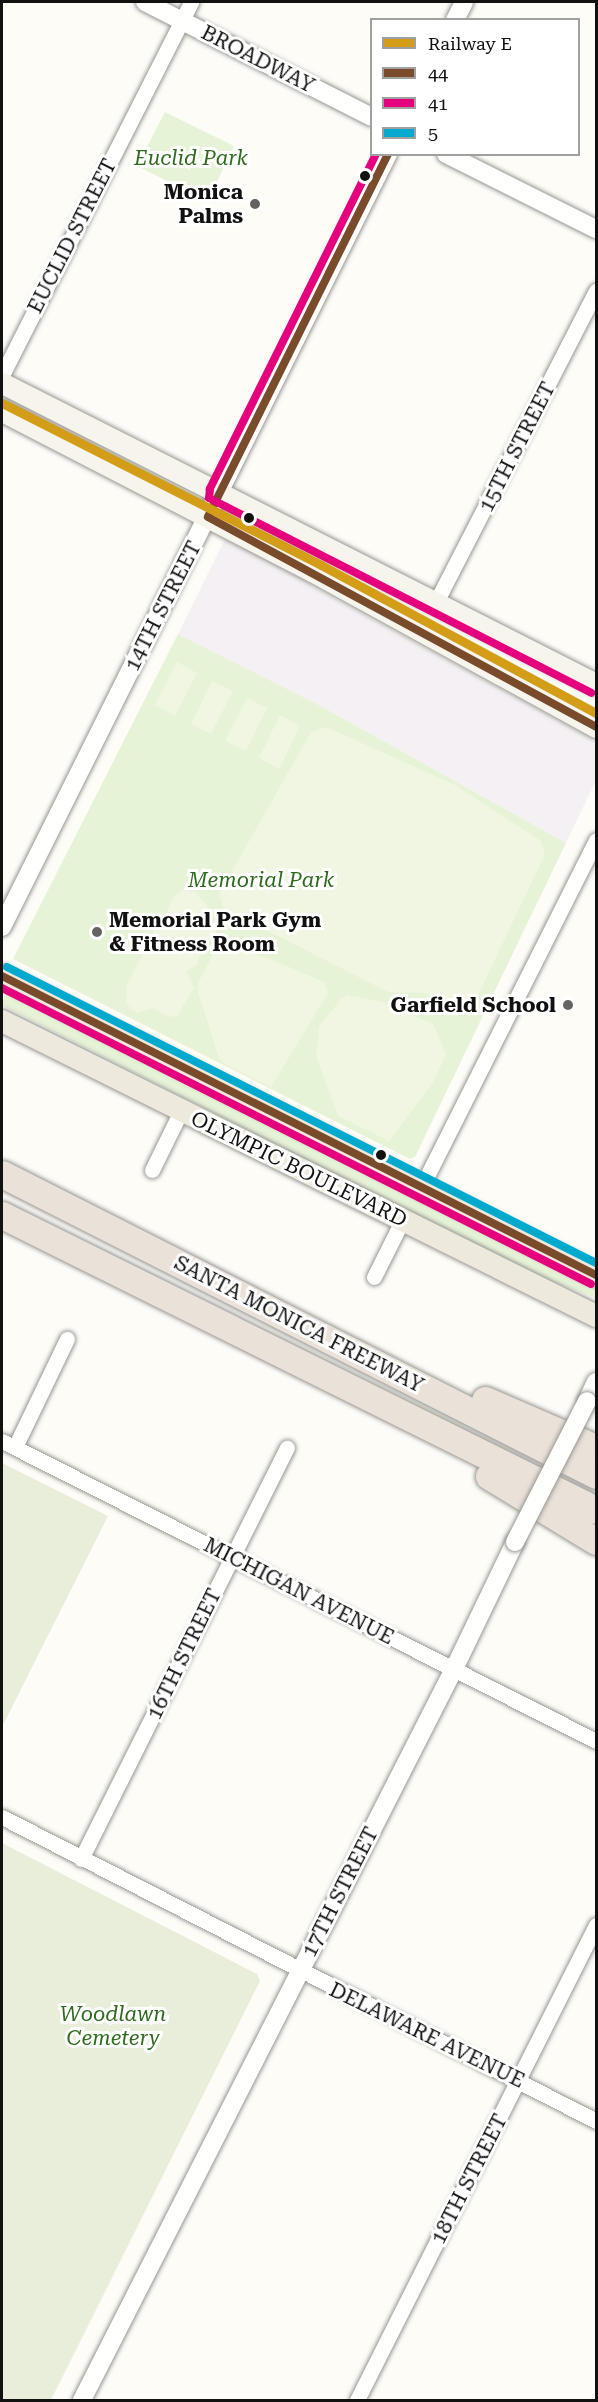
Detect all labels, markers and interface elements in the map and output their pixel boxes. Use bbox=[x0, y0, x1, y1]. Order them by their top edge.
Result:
legend bbox=[370, 18, 580, 156]
street label: BROADWAY bbox=[197, 20, 319, 98]
text: Railway E bbox=[428, 33, 512, 54]
text: 44 bbox=[428, 63, 448, 84]
text: 41 bbox=[428, 93, 448, 114]
text: 5 bbox=[428, 123, 438, 144]
park label: Euclid Park bbox=[134, 145, 248, 171]
street label: EUCLID STREET bbox=[22, 155, 122, 317]
unlabelled marker bbox=[359, 170, 371, 182]
place label: Monica Palms bbox=[164, 179, 243, 229]
marker: Monica Palms bbox=[248, 197, 262, 211]
street label: 15TH STREET bbox=[473, 378, 561, 516]
unlabelled marker bbox=[243, 512, 255, 524]
street label: 14TH STREET bbox=[119, 537, 207, 675]
park label: Memorial Park bbox=[188, 867, 334, 893]
place label: Memorial Park Gym & Fitness Room bbox=[109, 907, 321, 957]
marker: Memorial Park Gym & Fitness Room bbox=[90, 925, 104, 939]
place label: Garfield School bbox=[391, 992, 556, 1018]
marker: Garfield School bbox=[561, 998, 575, 1012]
street label: OLYMPIC BOULEVARD bbox=[187, 1106, 411, 1232]
unlabelled marker bbox=[375, 1149, 387, 1161]
street label: SANTA MONICA FREEWAY bbox=[170, 1250, 428, 1398]
street label: MICHIGAN AVENUE bbox=[200, 1532, 398, 1650]
street label: 16TH STREET bbox=[141, 1584, 227, 1724]
street label: 17TH STREET bbox=[296, 1823, 384, 1961]
street label: DELAWARE AVENUE bbox=[325, 1977, 529, 2093]
park label: Woodlawn Cemetery bbox=[60, 2001, 166, 2051]
street label: 18TH STREET bbox=[425, 2110, 513, 2248]

